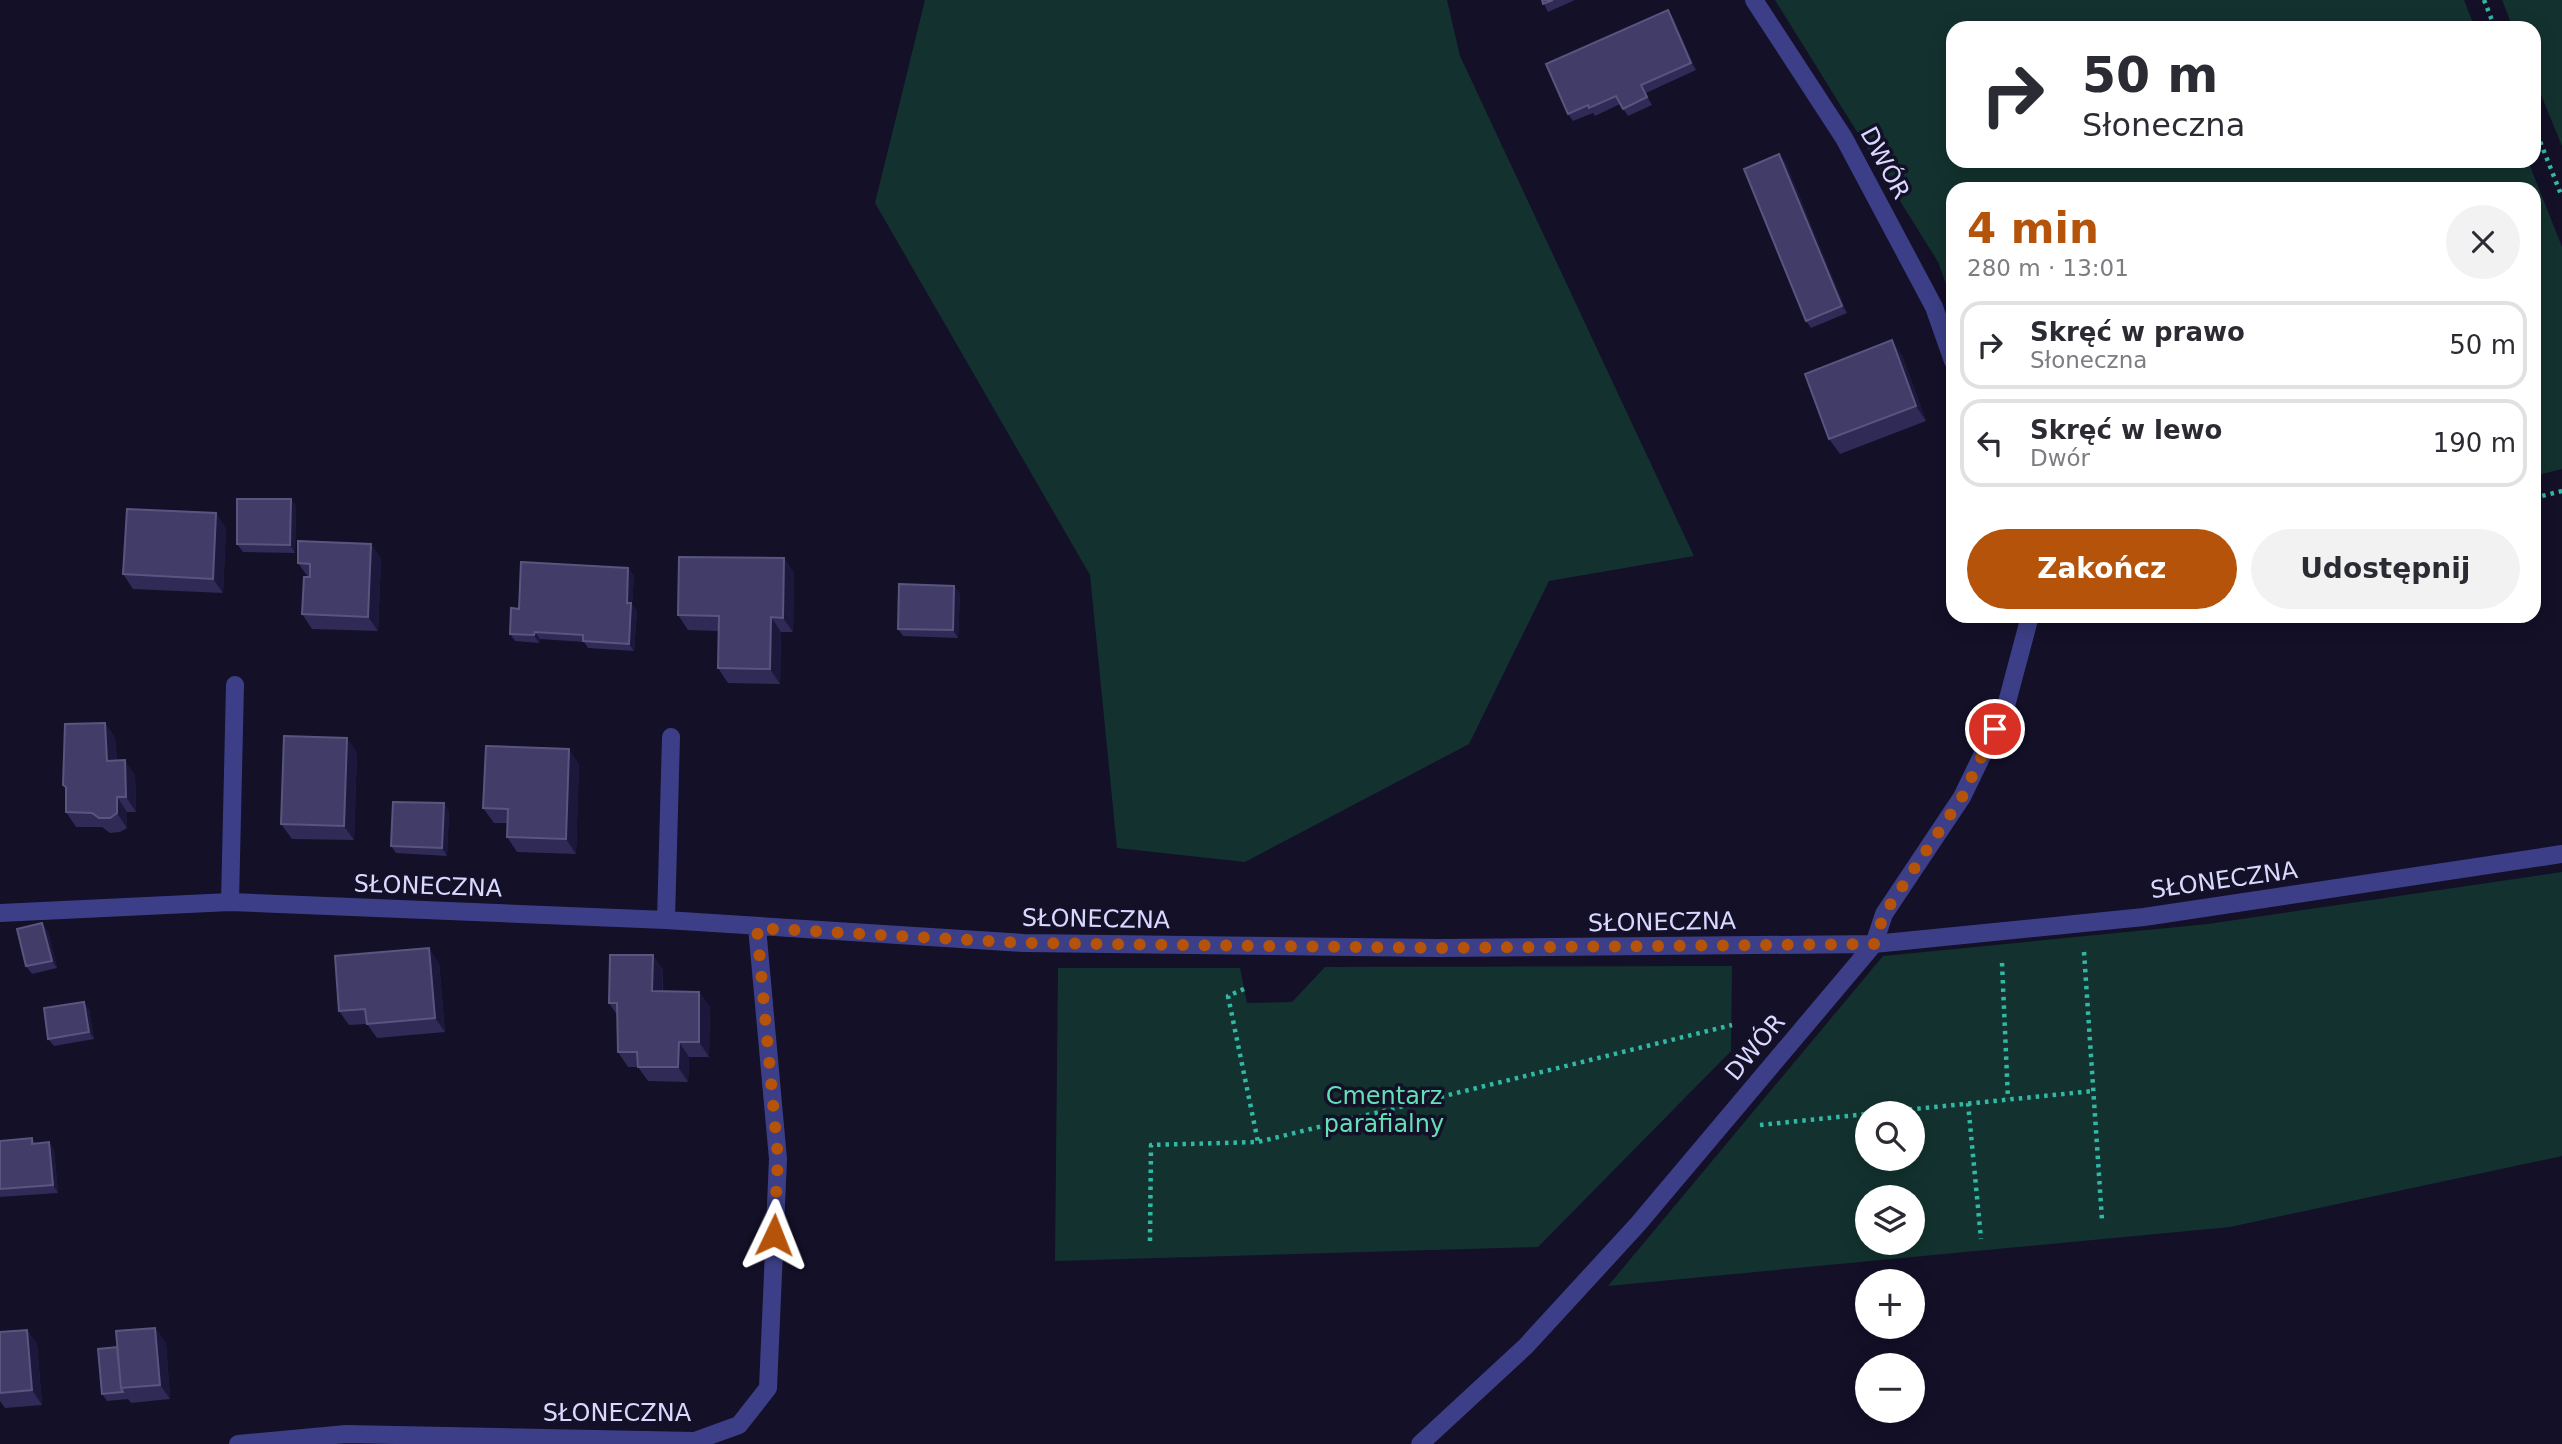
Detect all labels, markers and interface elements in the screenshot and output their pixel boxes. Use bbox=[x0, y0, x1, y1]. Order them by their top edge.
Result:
text: 50 m bbox=[2082, 47, 2218, 104]
icon: right bbox=[1967, 49, 2058, 140]
text: Słoneczna bbox=[2082, 106, 2245, 144]
street label: DWÓR bbox=[1854, 121, 1917, 204]
text: 4 min bbox=[1967, 204, 2099, 253]
button: close bbox=[2446, 205, 2520, 279]
text: 280 m · 13:01 bbox=[1967, 255, 2129, 281]
text: Skręć w prawo bbox=[2030, 317, 2245, 347]
icon: right bbox=[1971, 326, 2009, 364]
text: 50 m bbox=[2449, 330, 2516, 360]
text: Słoneczna bbox=[2030, 347, 2147, 373]
text: Skręć w lewo bbox=[2030, 415, 2222, 445]
icon: left bbox=[1971, 424, 2009, 462]
text: 190 m bbox=[2433, 428, 2516, 458]
text: Dwór bbox=[2030, 445, 2090, 471]
button: Zakończ bbox=[1967, 529, 2237, 609]
button: Udostępnij bbox=[2251, 529, 2520, 609]
pin bbox=[1965, 699, 2025, 759]
icon: arrive bbox=[1976, 710, 2014, 748]
street label: SŁONECZNA bbox=[2149, 856, 2300, 904]
street label: SŁONECZNA bbox=[353, 869, 503, 903]
street label: SŁONECZNA bbox=[1022, 904, 1171, 934]
street label: SŁONECZNA bbox=[1588, 907, 1737, 937]
street label: DWÓR bbox=[1718, 1007, 1791, 1086]
park label: Cmentarz parafialny bbox=[1324, 1082, 1444, 1138]
map controls bbox=[1855, 1101, 1925, 1423]
button: search bbox=[1855, 1101, 1925, 1171]
button: layers bbox=[1855, 1185, 1925, 1255]
position arrow bbox=[737, 1198, 811, 1272]
button: + bbox=[1855, 1269, 1925, 1339]
button: − bbox=[1855, 1353, 1925, 1423]
street label: SŁONECZNA bbox=[543, 1399, 692, 1427]

